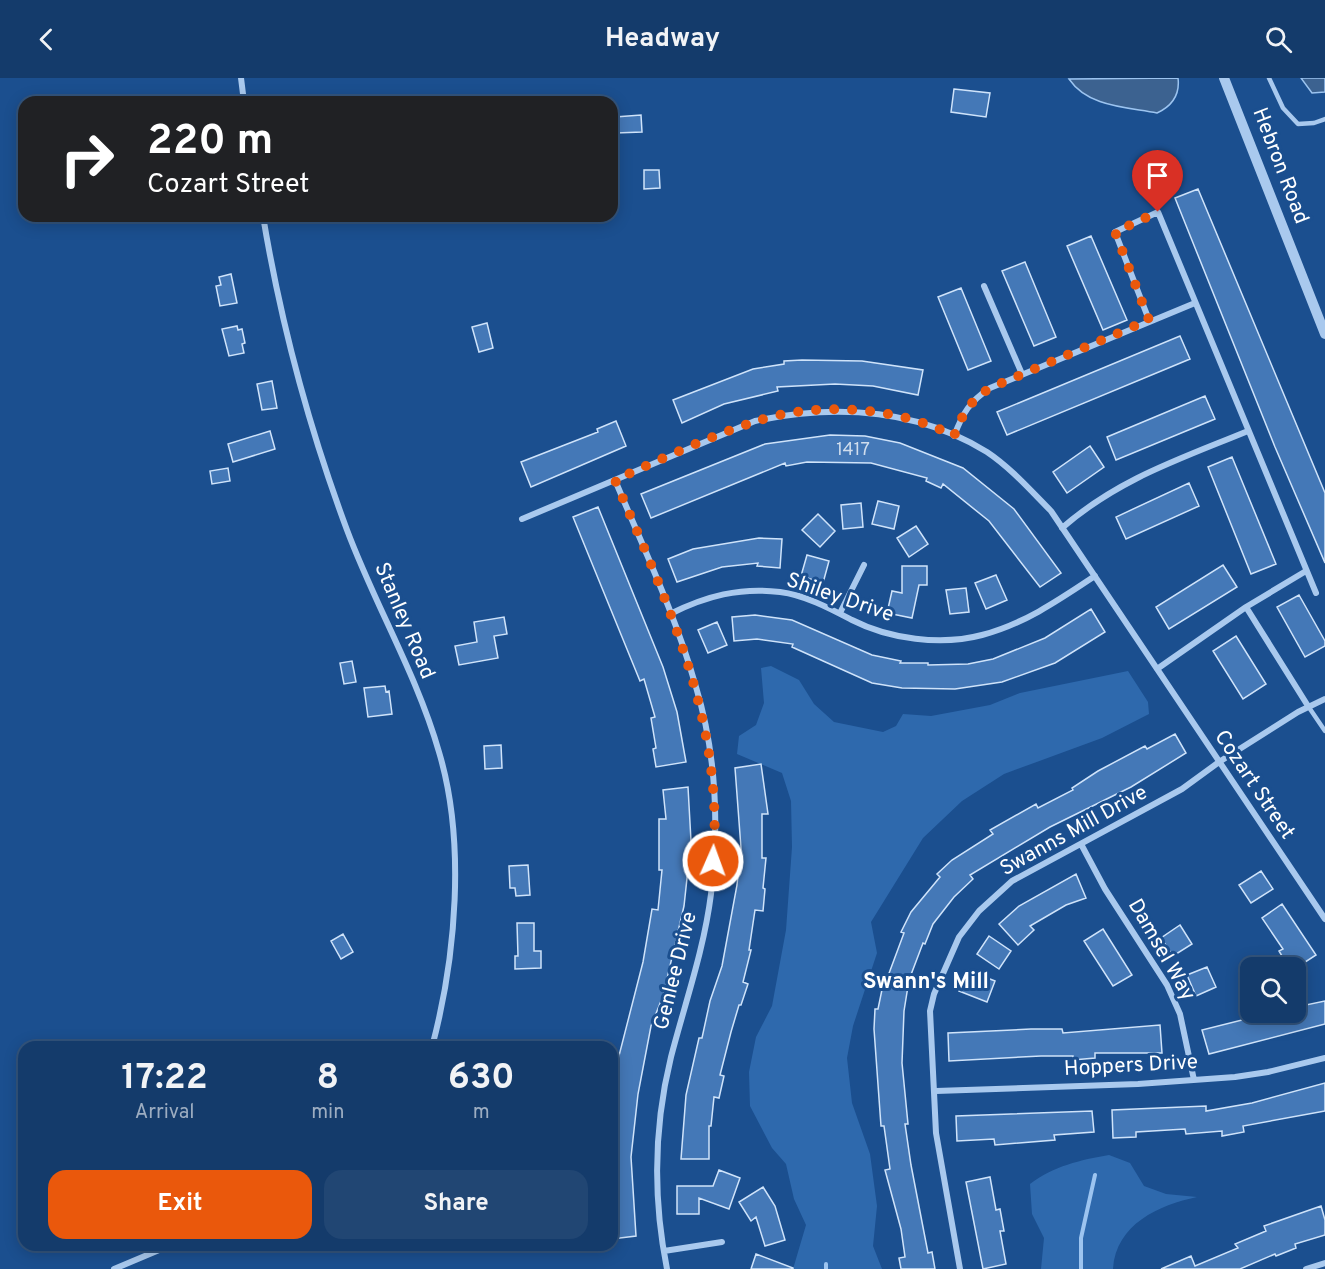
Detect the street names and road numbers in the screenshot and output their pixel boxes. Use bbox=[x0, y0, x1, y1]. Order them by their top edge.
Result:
street label: Hebron Road bbox=[1245, 104, 1315, 228]
street label: Stanley Road bbox=[367, 559, 441, 683]
street label: Shiley Drive bbox=[783, 567, 897, 629]
street label: Cozart Street bbox=[1207, 725, 1301, 845]
street label: Swanns Mill Drive bbox=[995, 779, 1153, 883]
street label: Damsel Way bbox=[1121, 894, 1201, 1006]
street label: Genlee Drive bbox=[648, 909, 704, 1033]
street label: Hoppers Drive bbox=[1063, 1049, 1199, 1083]

